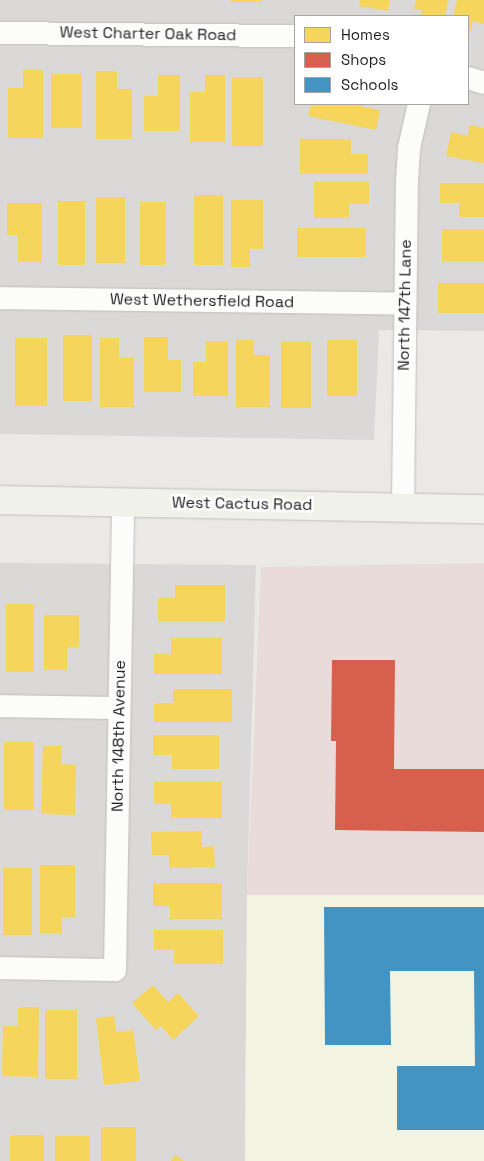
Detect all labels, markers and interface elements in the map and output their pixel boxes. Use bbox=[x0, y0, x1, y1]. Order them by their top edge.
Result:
legend bbox=[294, 15, 469, 105]
street label: West Charter Oak Road bbox=[59, 23, 237, 45]
text: Homes bbox=[341, 25, 390, 44]
text: Shops bbox=[341, 50, 386, 69]
text: Schools bbox=[341, 75, 398, 94]
street label: North 147th Lane bbox=[394, 239, 416, 371]
street label: West Wethersfield Road bbox=[110, 290, 294, 312]
street label: West Cactus Road bbox=[172, 493, 312, 515]
street label: North 148th Avenue bbox=[108, 660, 130, 812]

